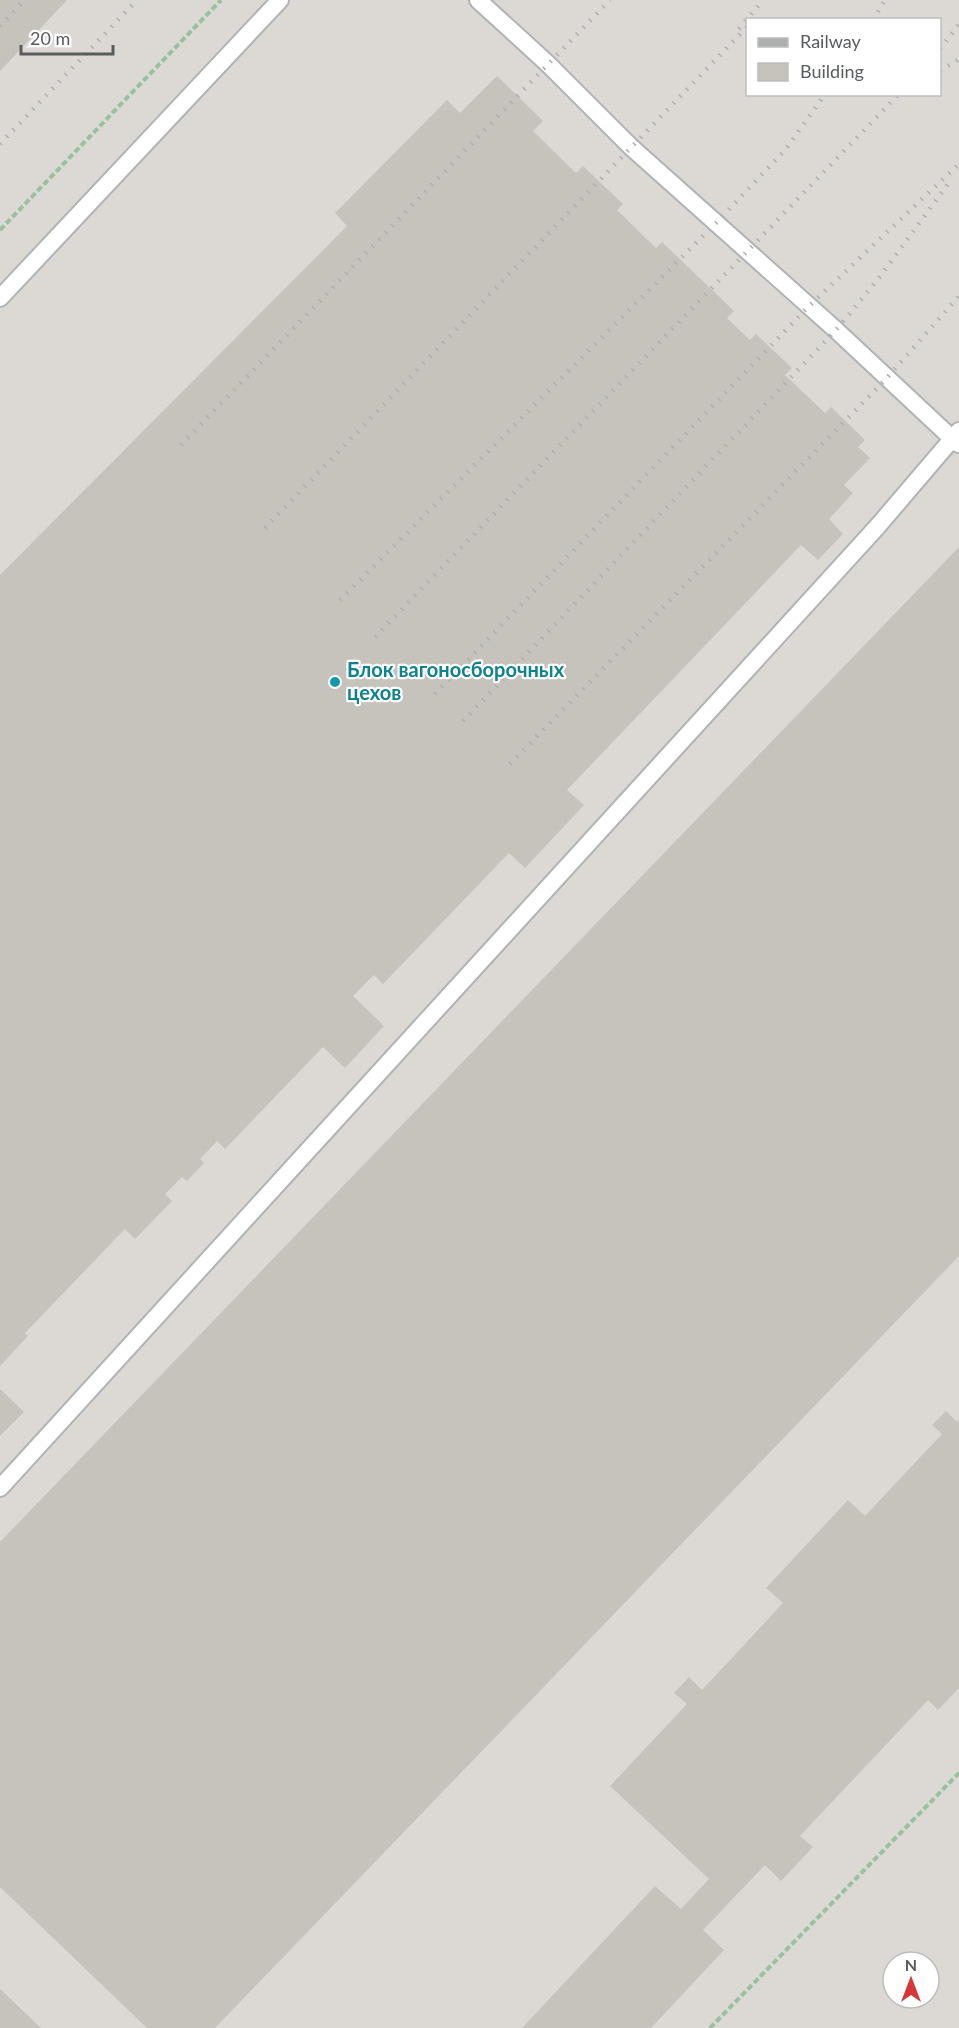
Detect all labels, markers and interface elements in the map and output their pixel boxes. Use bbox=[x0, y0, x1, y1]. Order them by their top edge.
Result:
scale bar bbox=[21, 18, 112, 56]
legend bbox=[746, 18, 941, 96]
text: 20 m bbox=[30, 27, 70, 49]
text: Railway bbox=[800, 30, 861, 52]
text: Building bbox=[800, 60, 864, 82]
place label: Блок вагоносборочных цехов bbox=[347, 657, 565, 704]
marker: Блок вагоносборочных цехов bbox=[328, 675, 342, 689]
north arrow bbox=[881, 1950, 941, 2010]
text: N bbox=[905, 1955, 917, 1974]

